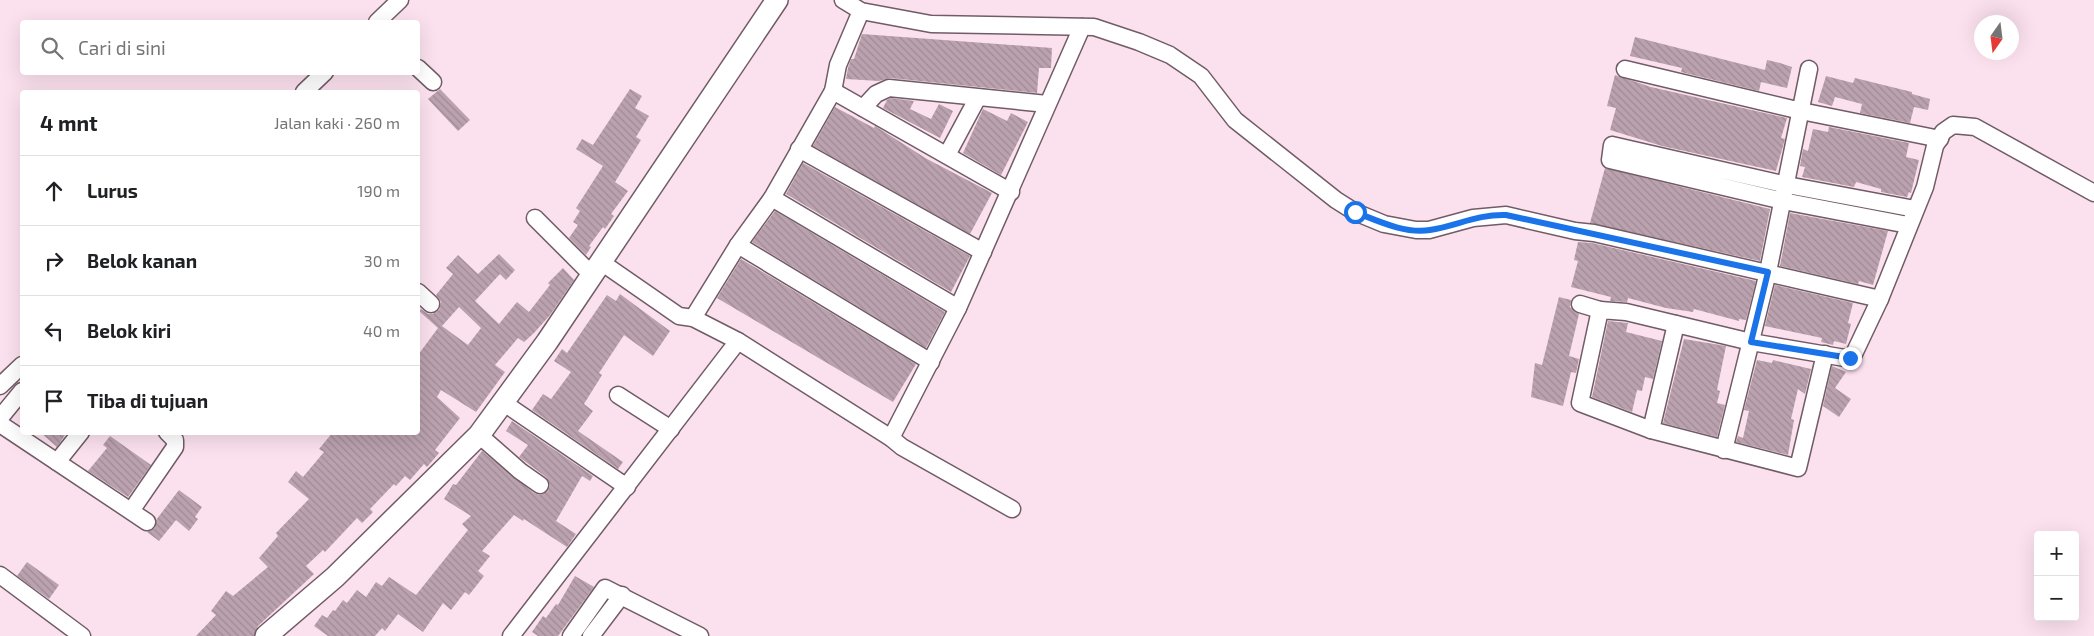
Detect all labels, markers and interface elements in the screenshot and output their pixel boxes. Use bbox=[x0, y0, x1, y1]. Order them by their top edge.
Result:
north arrow bbox=[1974, 15, 2019, 60]
search box bbox=[20, 20, 420, 75]
icon: search bbox=[38, 34, 66, 62]
text: Cari di sini bbox=[78, 36, 166, 59]
text: 4 mnt bbox=[40, 110, 98, 135]
text: Jalan kaki · 260 m bbox=[274, 113, 400, 132]
icon: ahead bbox=[40, 177, 68, 205]
text: Lurus bbox=[87, 179, 138, 202]
text: 190 m bbox=[357, 181, 400, 200]
route start bbox=[1344, 201, 1367, 224]
icon: right bbox=[40, 247, 68, 275]
text: Belok kanan bbox=[87, 249, 197, 272]
text: 30 m bbox=[364, 251, 400, 270]
icon: left bbox=[40, 317, 68, 345]
text: Belok kiri bbox=[87, 319, 171, 342]
text: 40 m bbox=[363, 321, 400, 340]
route end bbox=[1839, 347, 1862, 370]
icon: arrive bbox=[40, 387, 68, 415]
text: Tiba di tujuan bbox=[87, 389, 208, 412]
map controls bbox=[2034, 531, 2079, 621]
button: + bbox=[2034, 531, 2079, 576]
button: − bbox=[2034, 576, 2079, 621]

